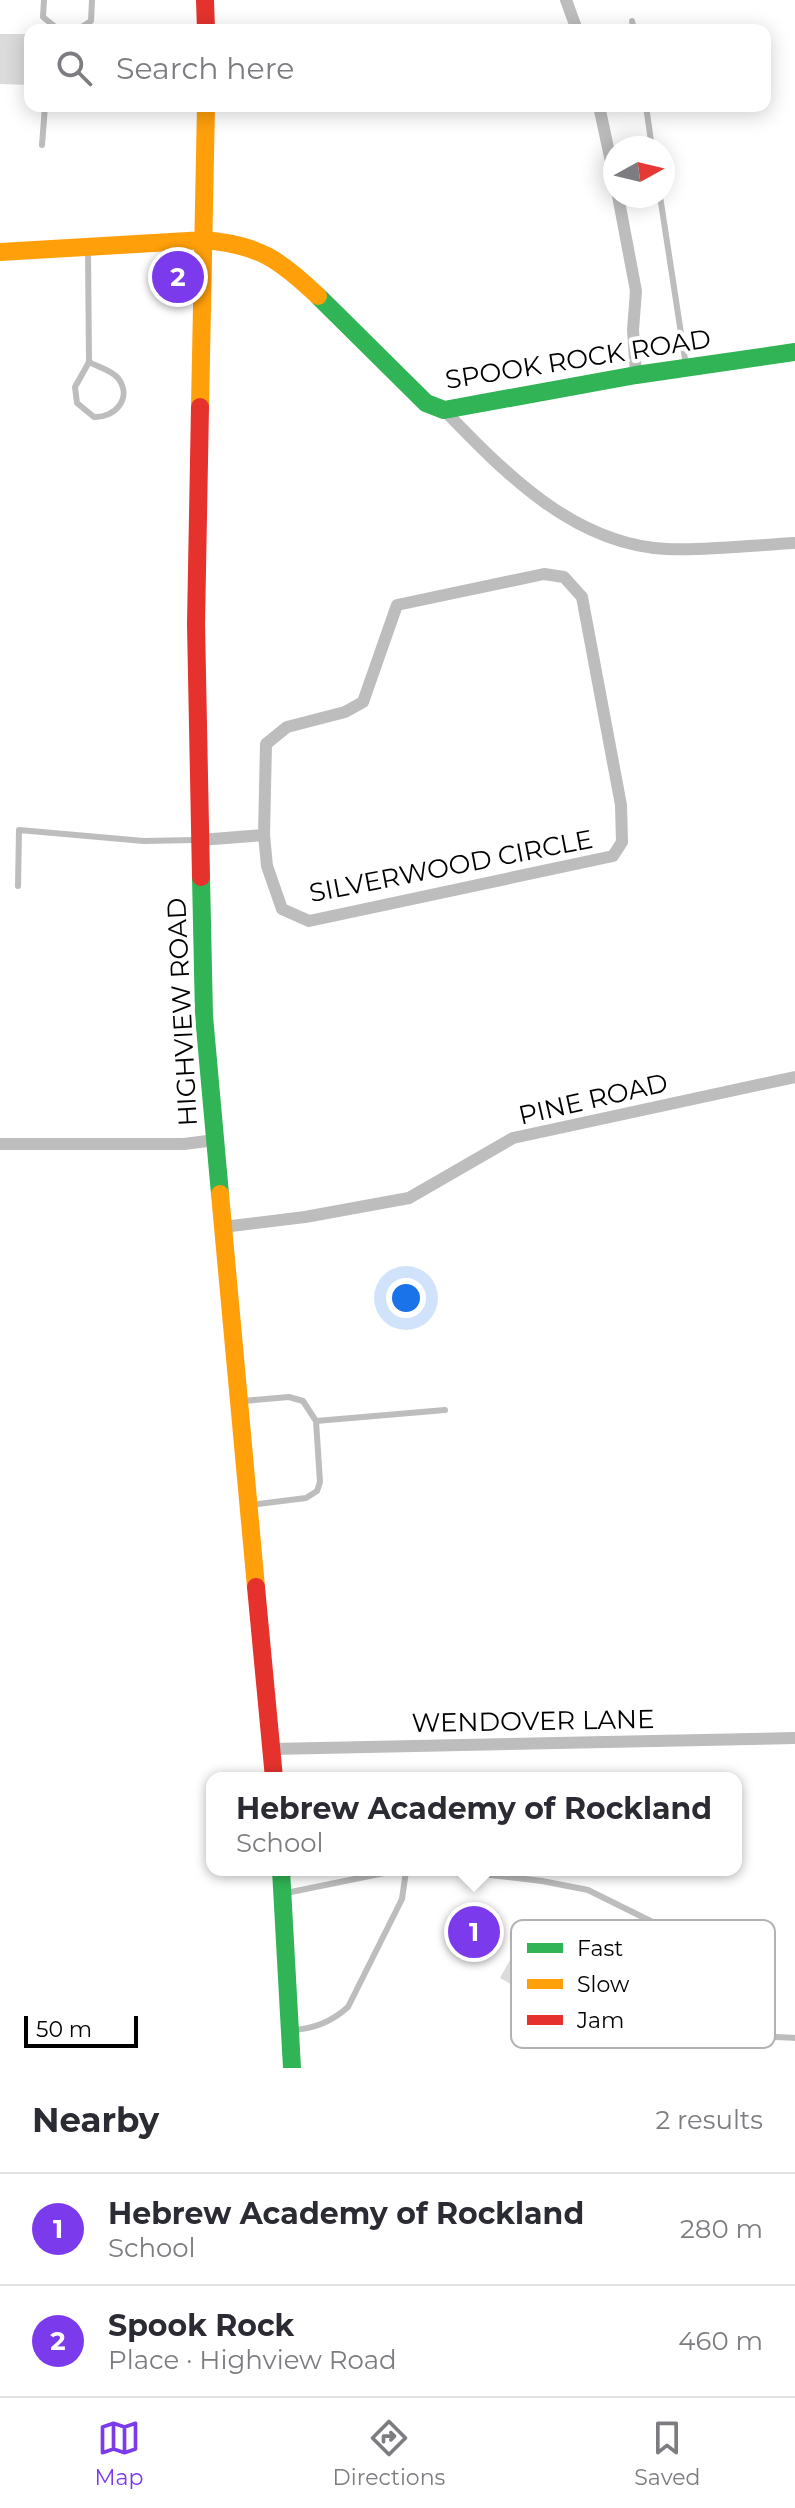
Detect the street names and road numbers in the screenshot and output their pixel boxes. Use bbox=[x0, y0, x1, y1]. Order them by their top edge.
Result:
street label: SPOOK ROCK ROAD bbox=[443, 322, 713, 396]
street label: SILVERWOOD CIRCLE bbox=[306, 823, 596, 909]
street label: HIGHVIEW ROAD bbox=[160, 897, 204, 1127]
street label: PINE ROAD bbox=[515, 1066, 671, 1132]
street label: WENDOVER LANE bbox=[411, 1703, 655, 1739]

